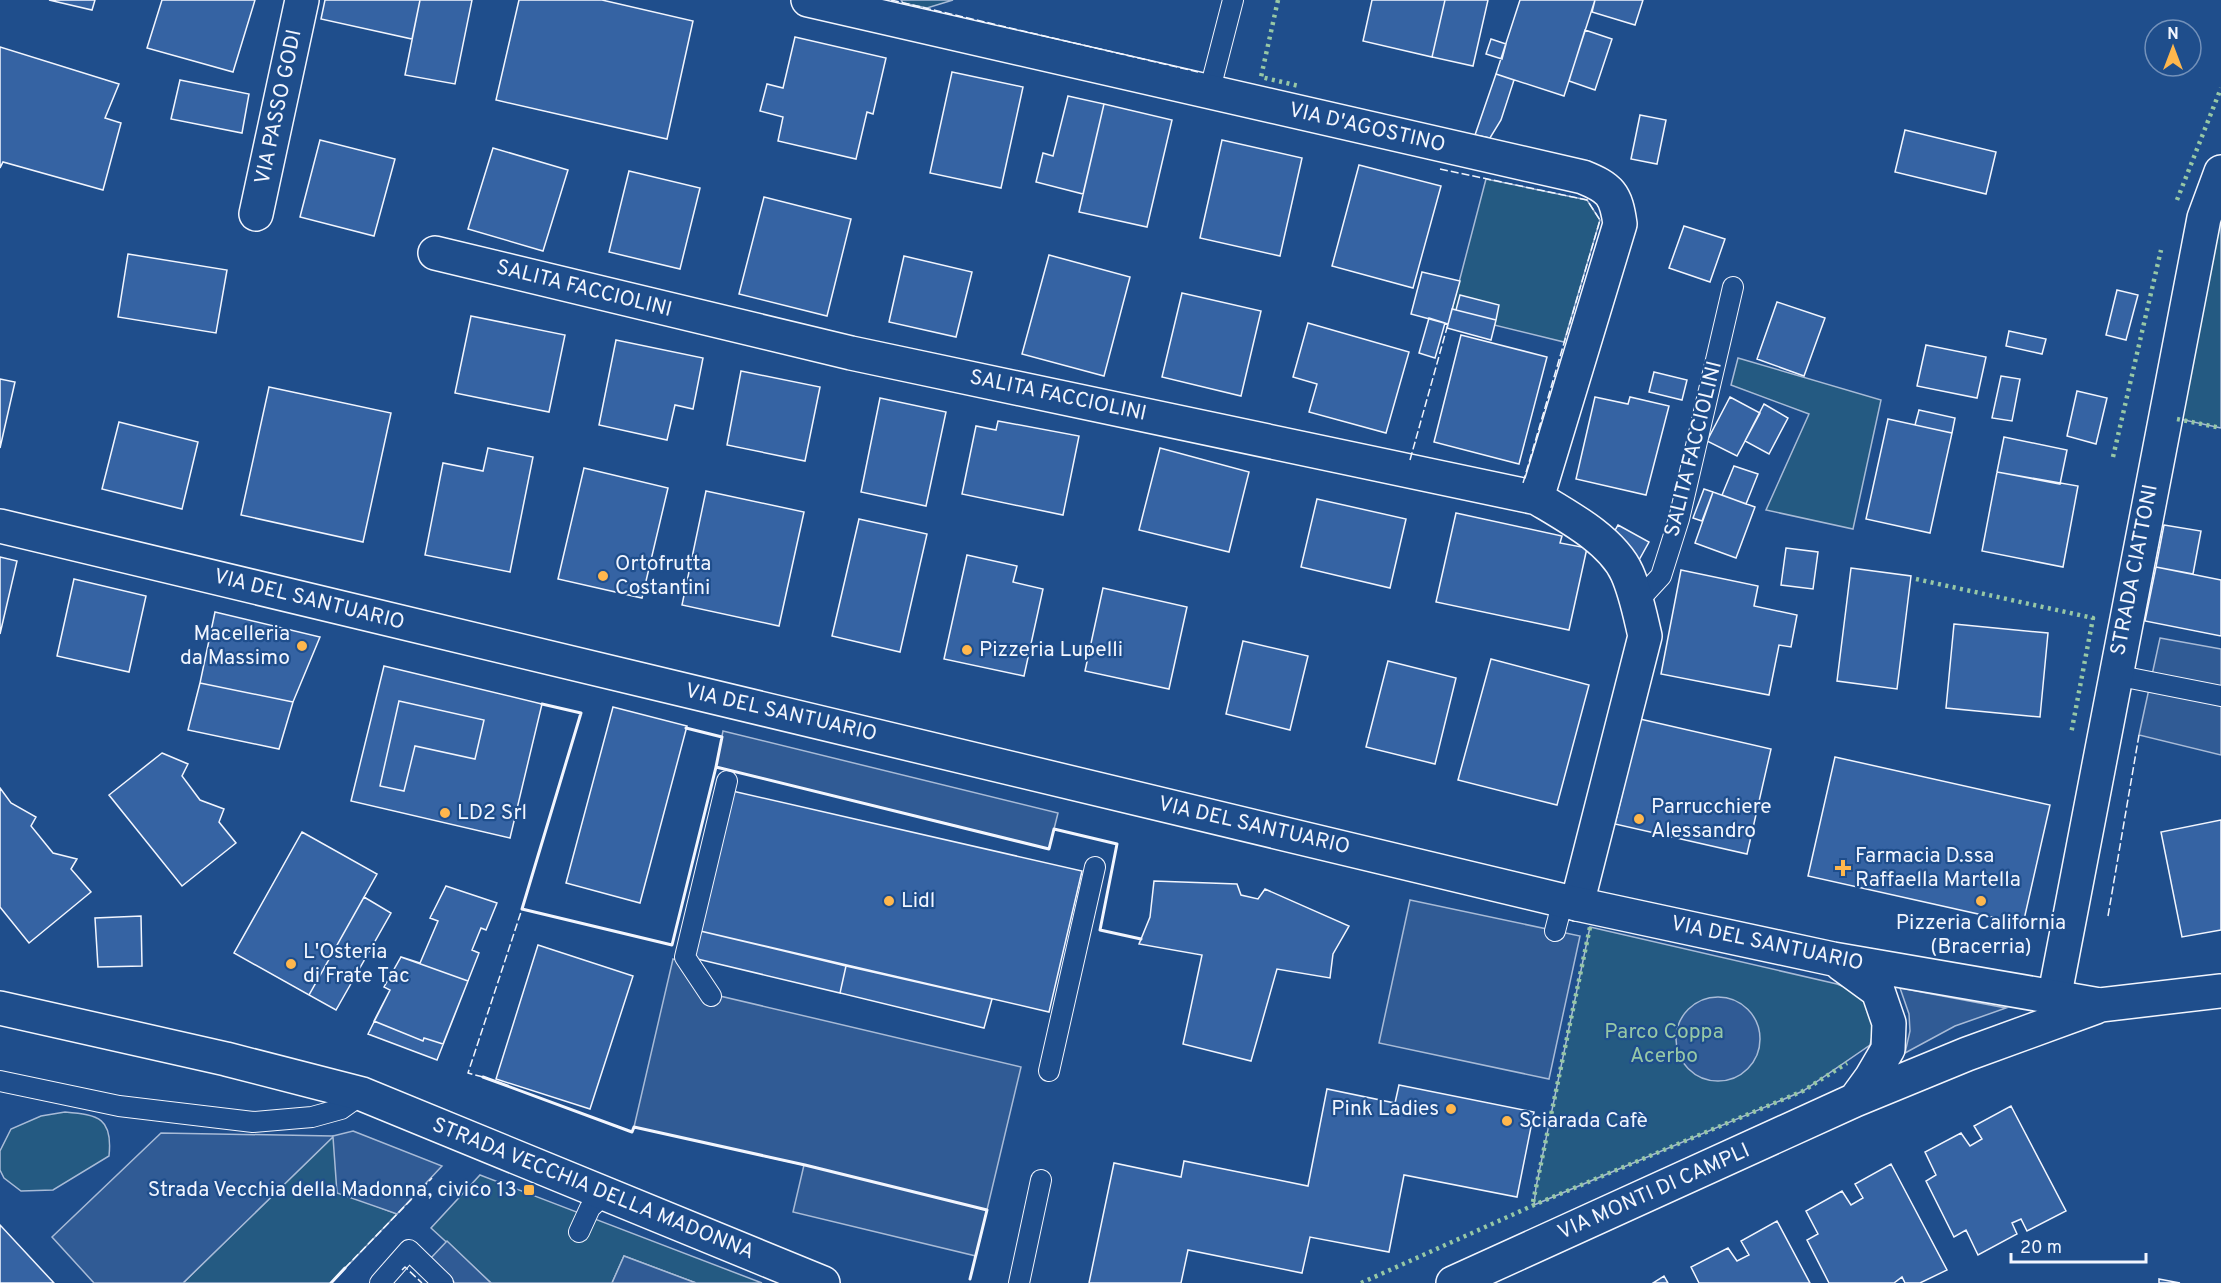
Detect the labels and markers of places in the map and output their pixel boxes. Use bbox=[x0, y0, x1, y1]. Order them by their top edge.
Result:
place label: Ortofrutta Costantini bbox=[615, 551, 711, 602]
marker: Ortofrutta Costantini bbox=[596, 569, 610, 583]
place label: Macelleria da Massimo bbox=[180, 621, 290, 672]
place label: Pizzeria Lupelli bbox=[979, 637, 1123, 664]
marker: Macelleria da Massimo bbox=[295, 639, 309, 653]
marker: Pizzeria Lupelli bbox=[960, 643, 974, 657]
place label: Parrucchiere Alessandro bbox=[1651, 794, 1772, 845]
place label: LD2 Srl bbox=[457, 800, 527, 827]
marker: LD2 Srl bbox=[438, 806, 452, 820]
marker: Parrucchiere Alessandro bbox=[1632, 812, 1646, 826]
place label: Farmacia D.ssa Raffaella Martella bbox=[1855, 843, 2021, 894]
marker: Farmacia D.ssa Raffaella Martella bbox=[1836, 861, 1850, 875]
place label: Lidl bbox=[901, 888, 935, 915]
marker: Lidl bbox=[882, 894, 896, 908]
marker: Pizzeria California (Bracerria) bbox=[1974, 894, 1988, 908]
place label: Pizzeria California (Bracerria) bbox=[1896, 910, 2066, 961]
place label: L'Osteria di Frate Tac bbox=[303, 939, 410, 990]
marker: L'Osteria di Frate Tac bbox=[284, 957, 298, 971]
place label: Pink Ladies bbox=[1331, 1096, 1439, 1123]
marker: Pink Ladies bbox=[1444, 1102, 1458, 1116]
place label: Sciarada Cafè bbox=[1519, 1108, 1648, 1135]
marker: Sciarada Cafè bbox=[1500, 1114, 1514, 1128]
place label: Strada Vecchia della Madonna, civico 13 bbox=[148, 1177, 517, 1204]
marker: Strada Vecchia della Madonna, civico 13 bbox=[522, 1183, 536, 1197]

